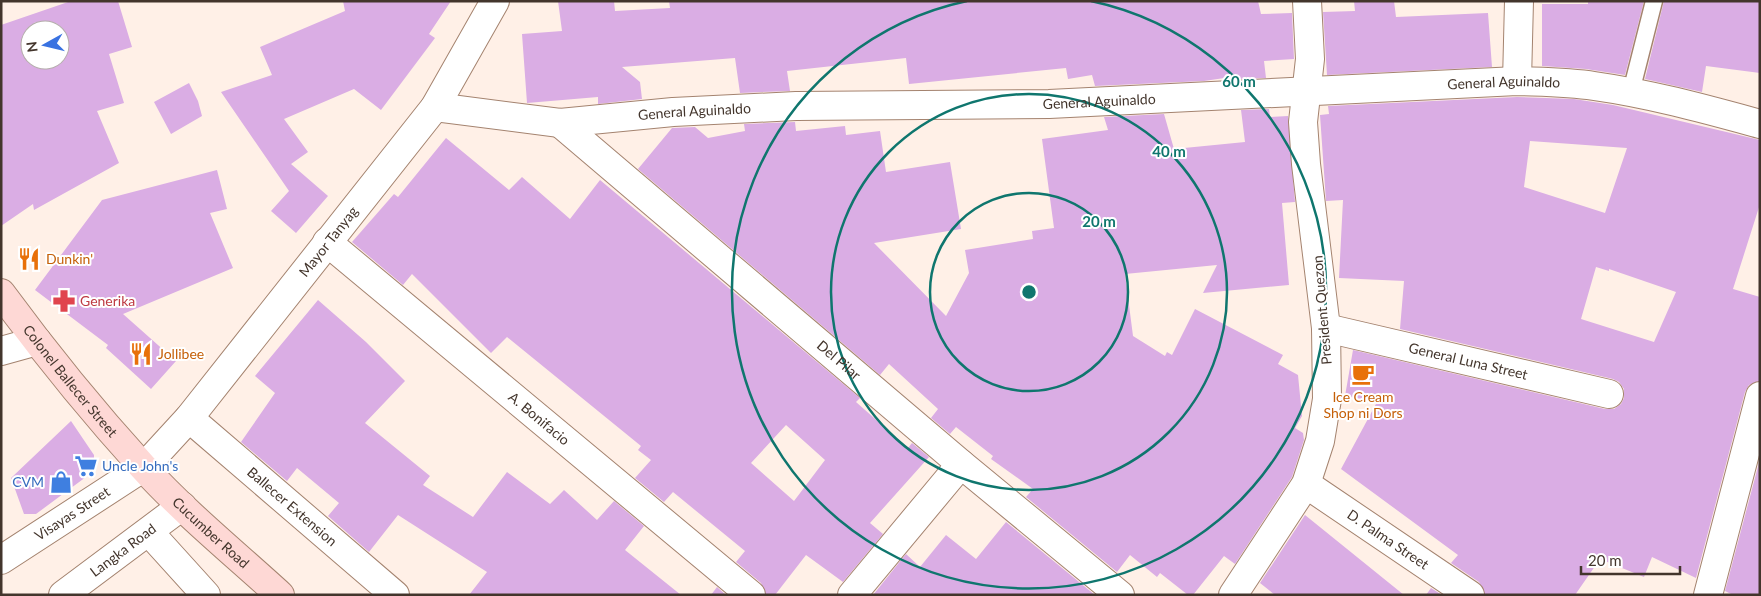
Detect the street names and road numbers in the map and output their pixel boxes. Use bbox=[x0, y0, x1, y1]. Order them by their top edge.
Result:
street label: General Aguinaldo bbox=[1447, 72, 1561, 92]
street label: General Aguinaldo bbox=[1043, 90, 1156, 112]
street label: General Aguinaldo bbox=[637, 99, 751, 123]
street label: Mayor Tanyag bbox=[295, 203, 361, 280]
street label: President Quezon bbox=[1308, 255, 1335, 365]
street label: Colonel Ballecer Street bbox=[20, 321, 121, 440]
street label: Del Pilar bbox=[814, 336, 864, 383]
street label: General Luna Street bbox=[1407, 339, 1529, 383]
street label: A. Bonifacio bbox=[505, 388, 573, 449]
street label: Ballecer Extension bbox=[244, 463, 341, 549]
street label: Visayas Street bbox=[31, 483, 113, 544]
street label: Cucumber Road bbox=[169, 493, 253, 571]
street label: D. Palma Street bbox=[1344, 505, 1432, 573]
street label: Langka Road bbox=[86, 520, 159, 580]

